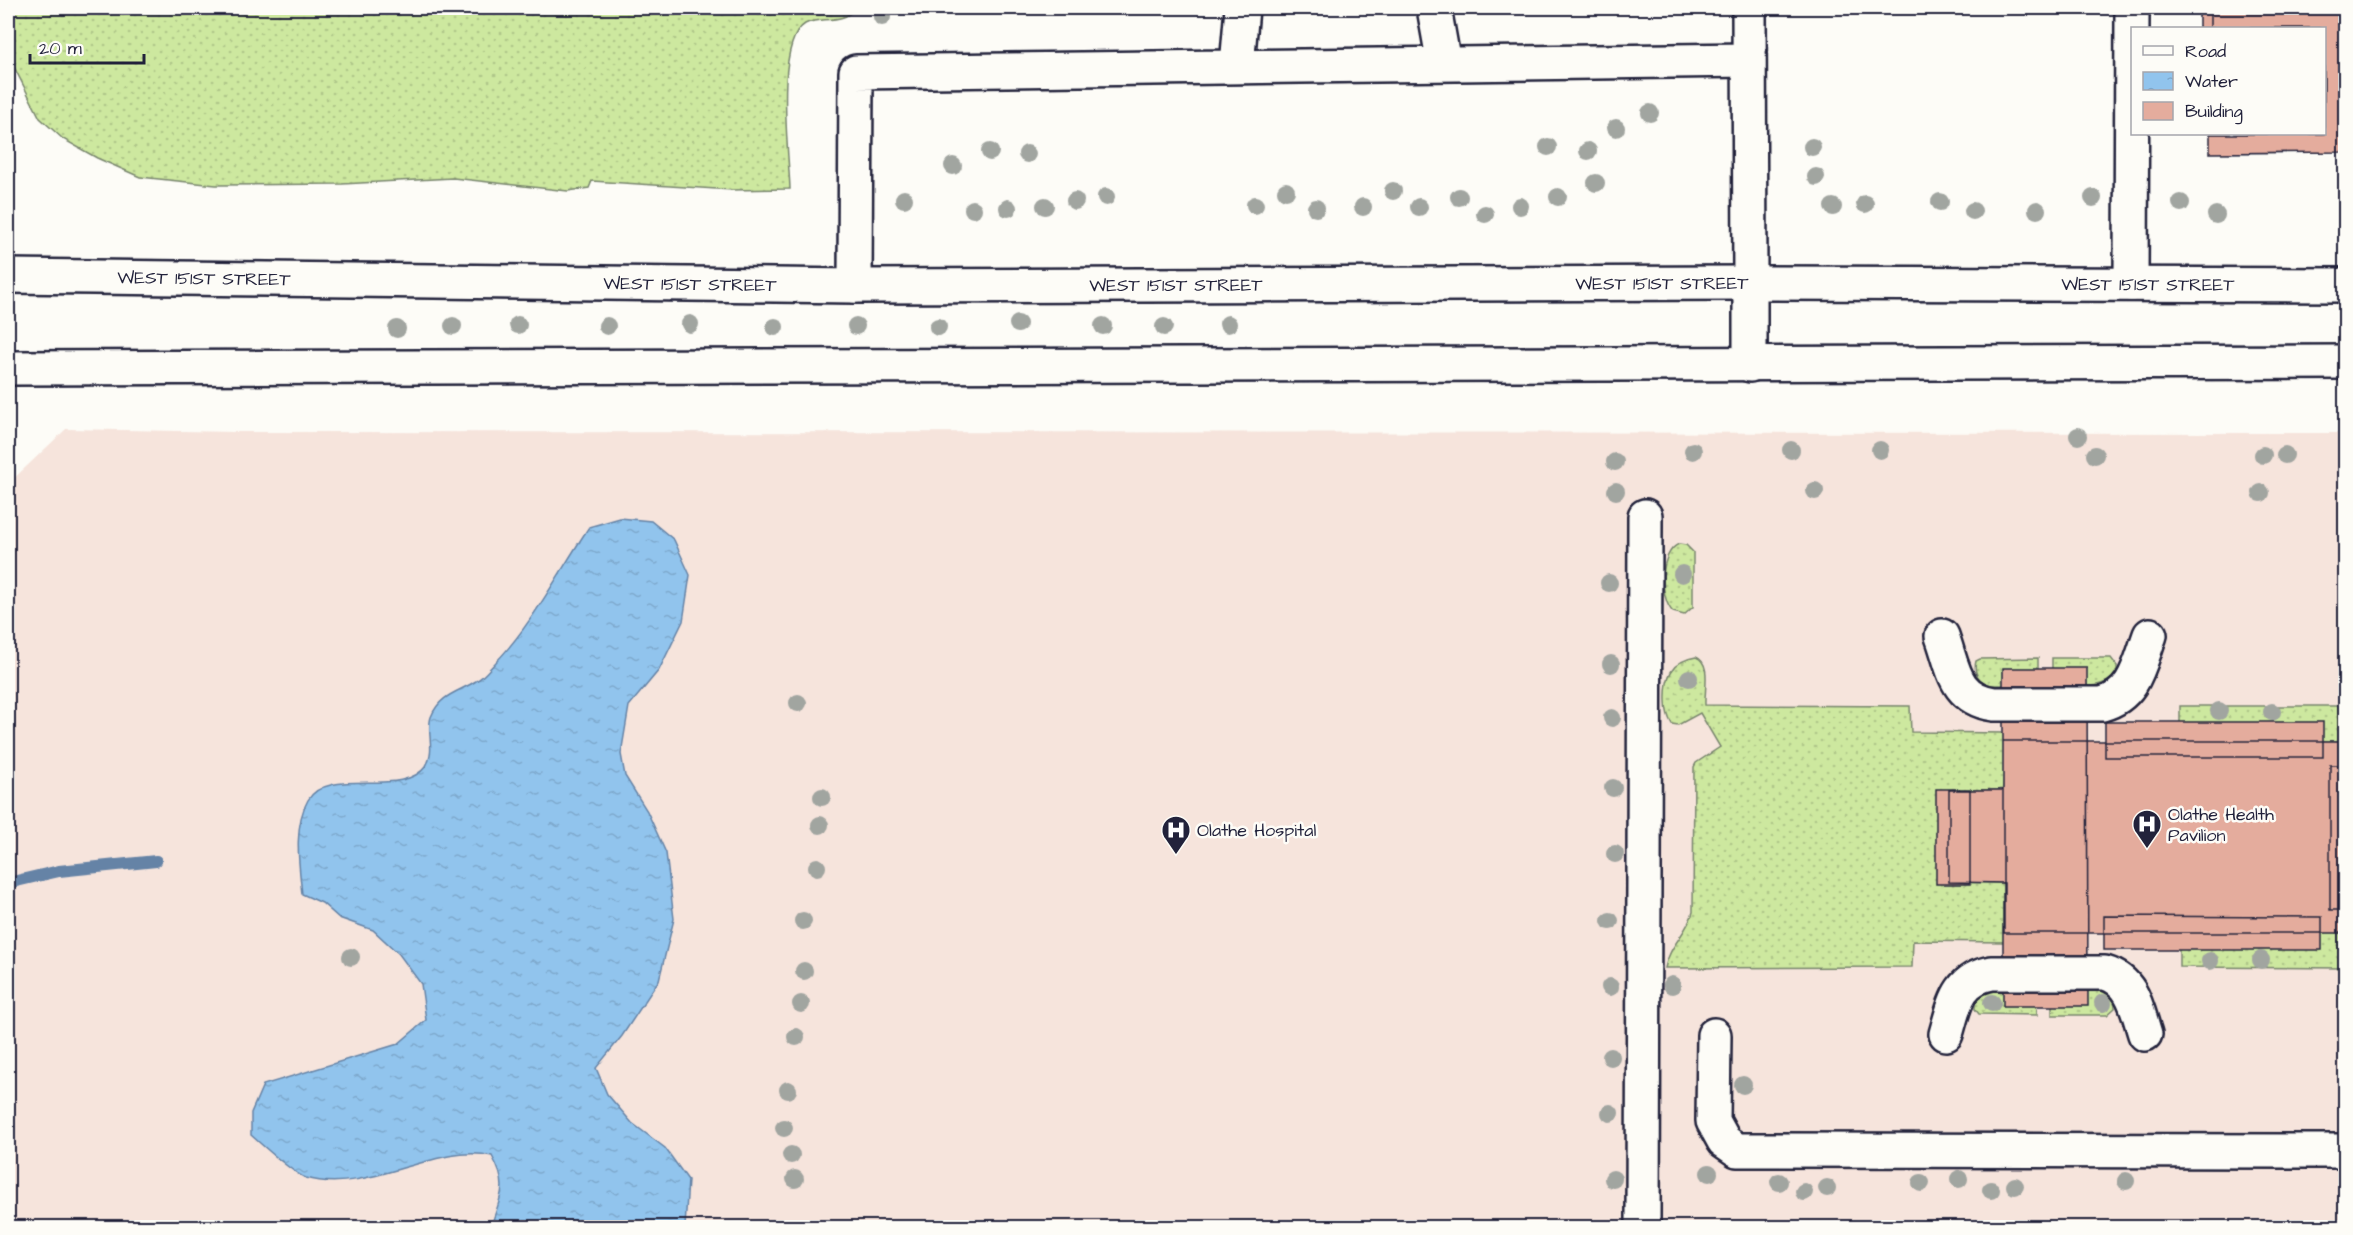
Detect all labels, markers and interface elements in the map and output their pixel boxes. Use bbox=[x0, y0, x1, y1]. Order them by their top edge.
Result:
scale bar bbox=[30, 27, 144, 65]
legend bbox=[2131, 27, 2326, 135]
text: 20 m bbox=[39, 36, 82, 61]
text: Road bbox=[2185, 39, 2226, 64]
text: Water bbox=[2185, 69, 2238, 94]
text: Building bbox=[2185, 99, 2243, 125]
street label: WEST 151ST STREET bbox=[117, 265, 291, 292]
street label: WEST 151ST STREET bbox=[603, 271, 777, 298]
street label: WEST 151ST STREET bbox=[1575, 271, 1749, 296]
street label: WEST 151ST STREET bbox=[1089, 272, 1263, 298]
street label: WEST 151ST STREET bbox=[2061, 272, 2235, 297]
place label: Olathe Health Pavilion bbox=[2168, 802, 2274, 848]
hospital icon: Olathe Health Pavilion bbox=[2131, 808, 2163, 850]
hospital icon: Olathe Hospital bbox=[1160, 814, 1192, 856]
place label: Olathe Hospital bbox=[1197, 818, 1316, 843]

